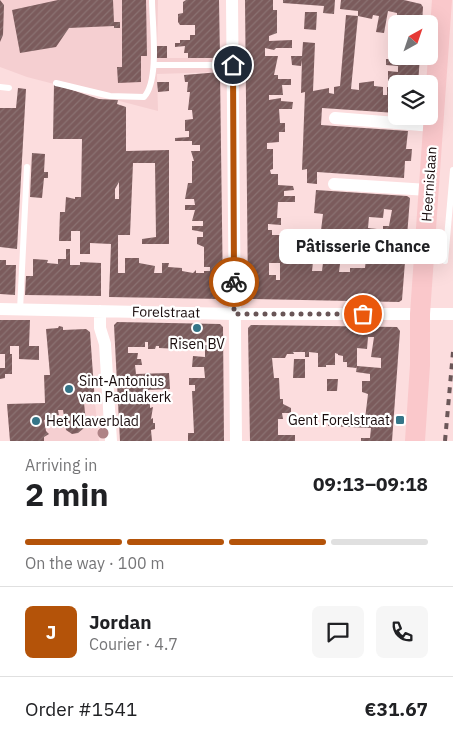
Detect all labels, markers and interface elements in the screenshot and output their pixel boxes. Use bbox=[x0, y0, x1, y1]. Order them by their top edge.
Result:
north arrow bbox=[388, 15, 438, 65]
map controls bbox=[388, 15, 438, 125]
pin bbox=[212, 44, 254, 86]
icon: home bbox=[219, 51, 247, 79]
button: layers bbox=[388, 75, 438, 125]
street label: Heernislaan bbox=[417, 146, 441, 222]
callout: Pâtisserie Chance bbox=[279, 229, 447, 264]
text: Pâtisserie Chance bbox=[296, 236, 430, 256]
courier bbox=[209, 257, 259, 307]
icon: bike bbox=[220, 268, 248, 296]
pin bbox=[342, 293, 384, 335]
icon: bag bbox=[349, 300, 377, 328]
street label: Forelstraat bbox=[132, 302, 200, 322]
marker: Risen BV bbox=[191, 322, 203, 334]
place label: Risen BV bbox=[169, 335, 225, 353]
place label: Sint-Antonius van Paduakerk bbox=[79, 372, 172, 406]
marker: Sint-Antonius van Paduakerk bbox=[63, 383, 75, 395]
place label: Gent Forelstraat bbox=[288, 411, 390, 429]
place label: Het Klaverblad bbox=[46, 412, 139, 430]
marker: Gent Forelstraat bbox=[394, 414, 406, 426]
marker: Het Klaverblad bbox=[30, 415, 42, 427]
text: Arriving in bbox=[25, 455, 97, 475]
text: 09:13–09:18 bbox=[313, 472, 428, 496]
text: 2 min bbox=[25, 473, 109, 515]
text: On the way · 100 m bbox=[25, 553, 164, 573]
button: chat bbox=[312, 606, 364, 658]
button: phone bbox=[376, 606, 428, 658]
text: Jordan bbox=[89, 610, 152, 634]
text: J bbox=[46, 620, 56, 644]
text: Courier · 4.7 bbox=[89, 634, 178, 654]
text: Order #1541 bbox=[25, 697, 137, 721]
text: €31.67 bbox=[365, 697, 428, 721]

